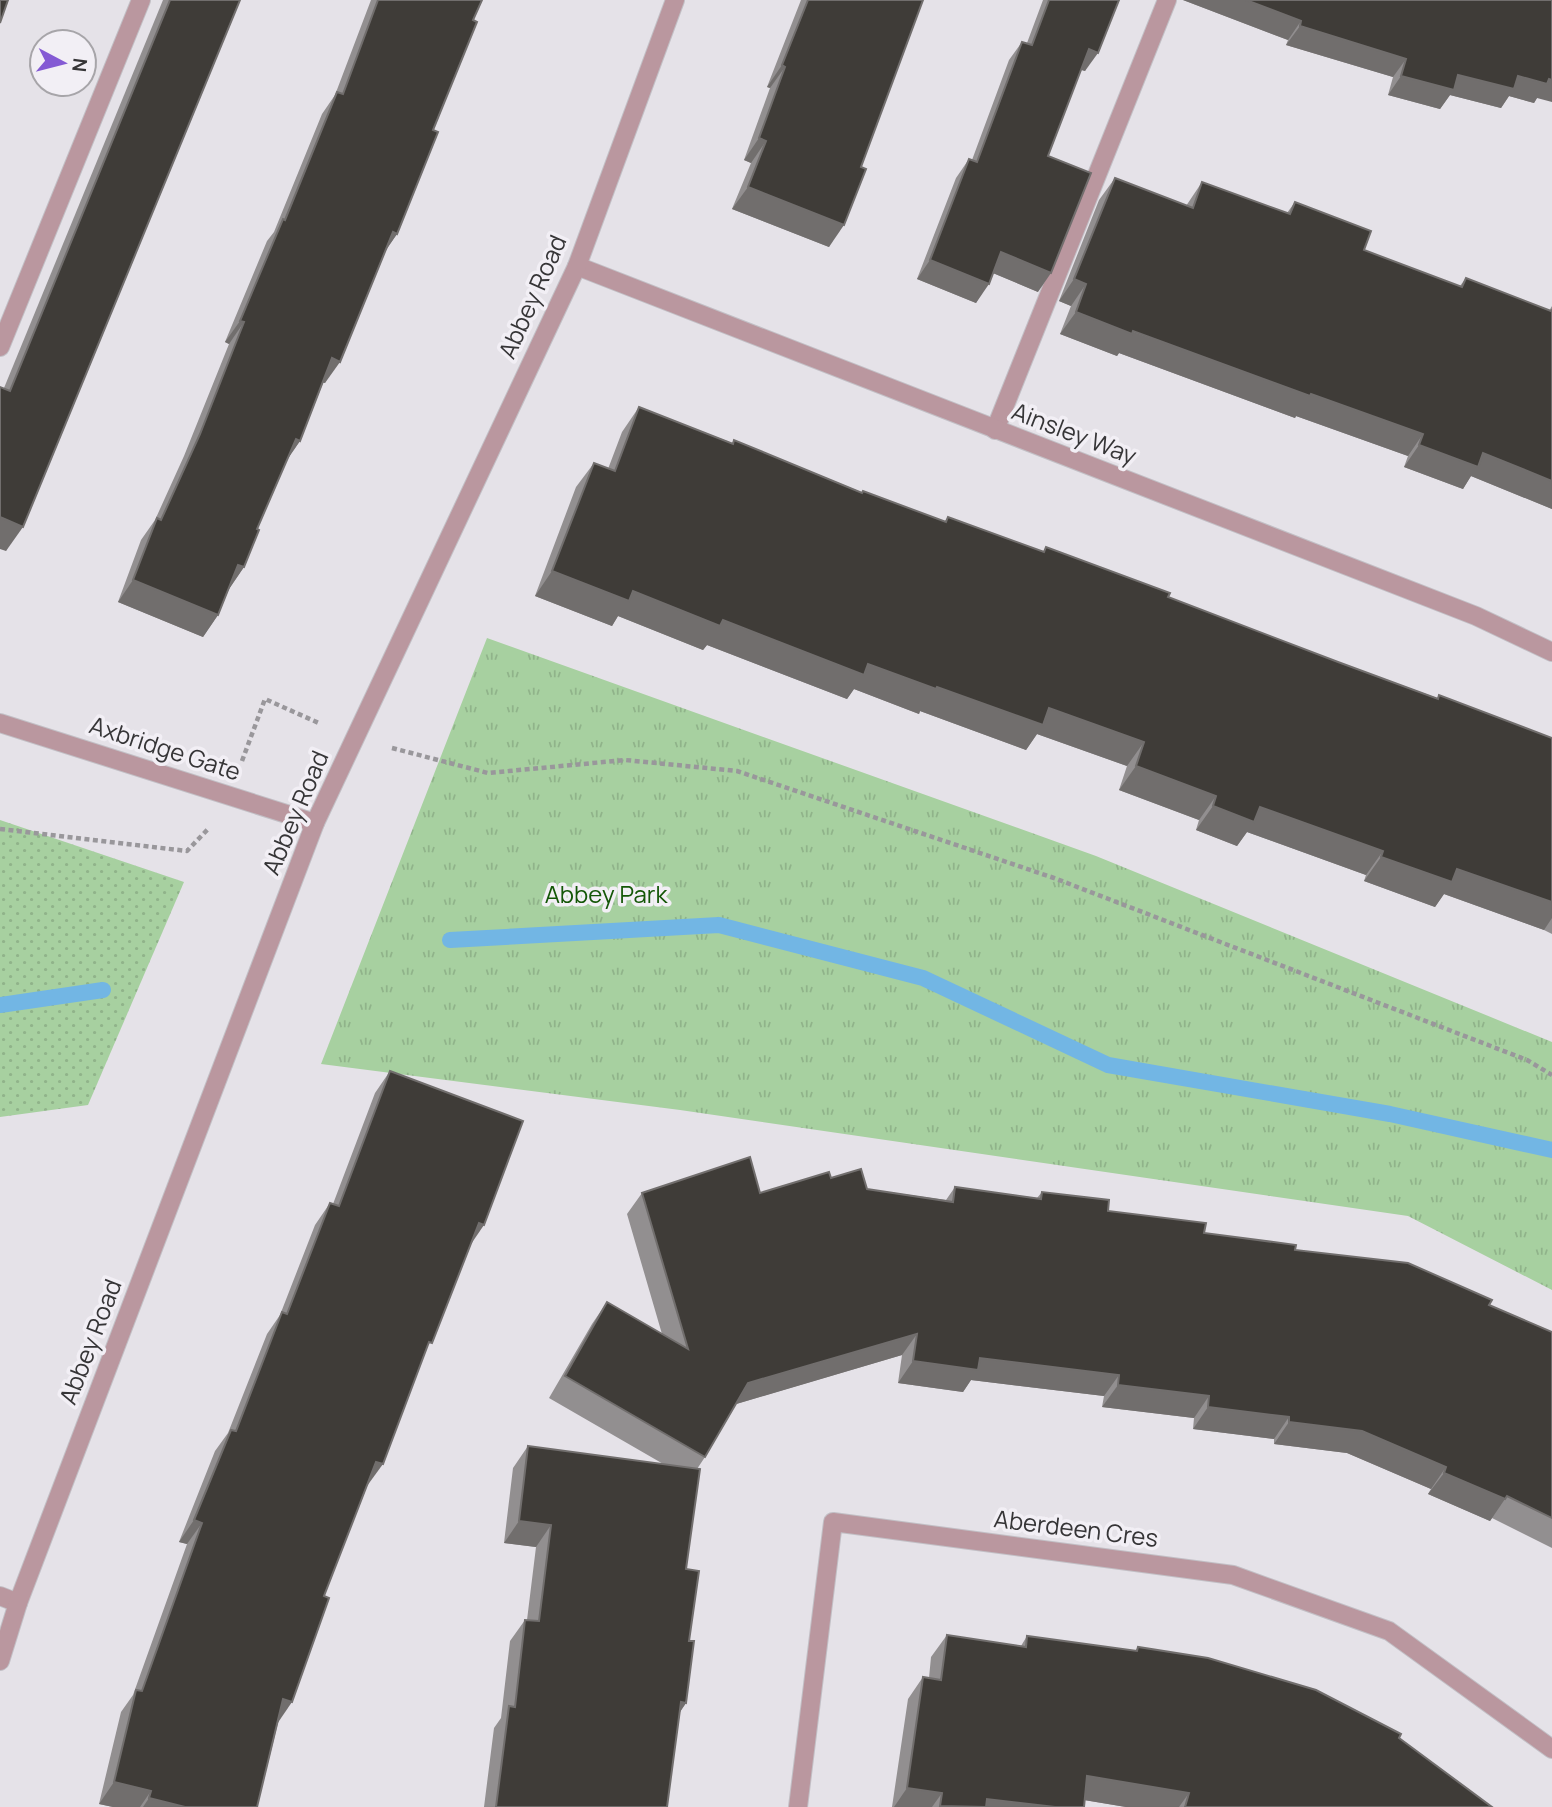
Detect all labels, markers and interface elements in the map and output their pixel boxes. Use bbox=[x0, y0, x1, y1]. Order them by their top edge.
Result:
north arrow bbox=[28, 28, 98, 98]
text: N bbox=[66, 57, 94, 73]
street label: Abbey Road bbox=[490, 229, 573, 363]
street label: Ainsley Way bbox=[1007, 394, 1142, 472]
street label: Axbridge Gate bbox=[86, 708, 245, 788]
street label: Abbey Road bbox=[254, 745, 336, 879]
park label: Abbey Park bbox=[545, 877, 668, 910]
street label: Abbey Road bbox=[51, 1274, 129, 1409]
street label: Aberdeen Cres bbox=[992, 1501, 1160, 1554]

